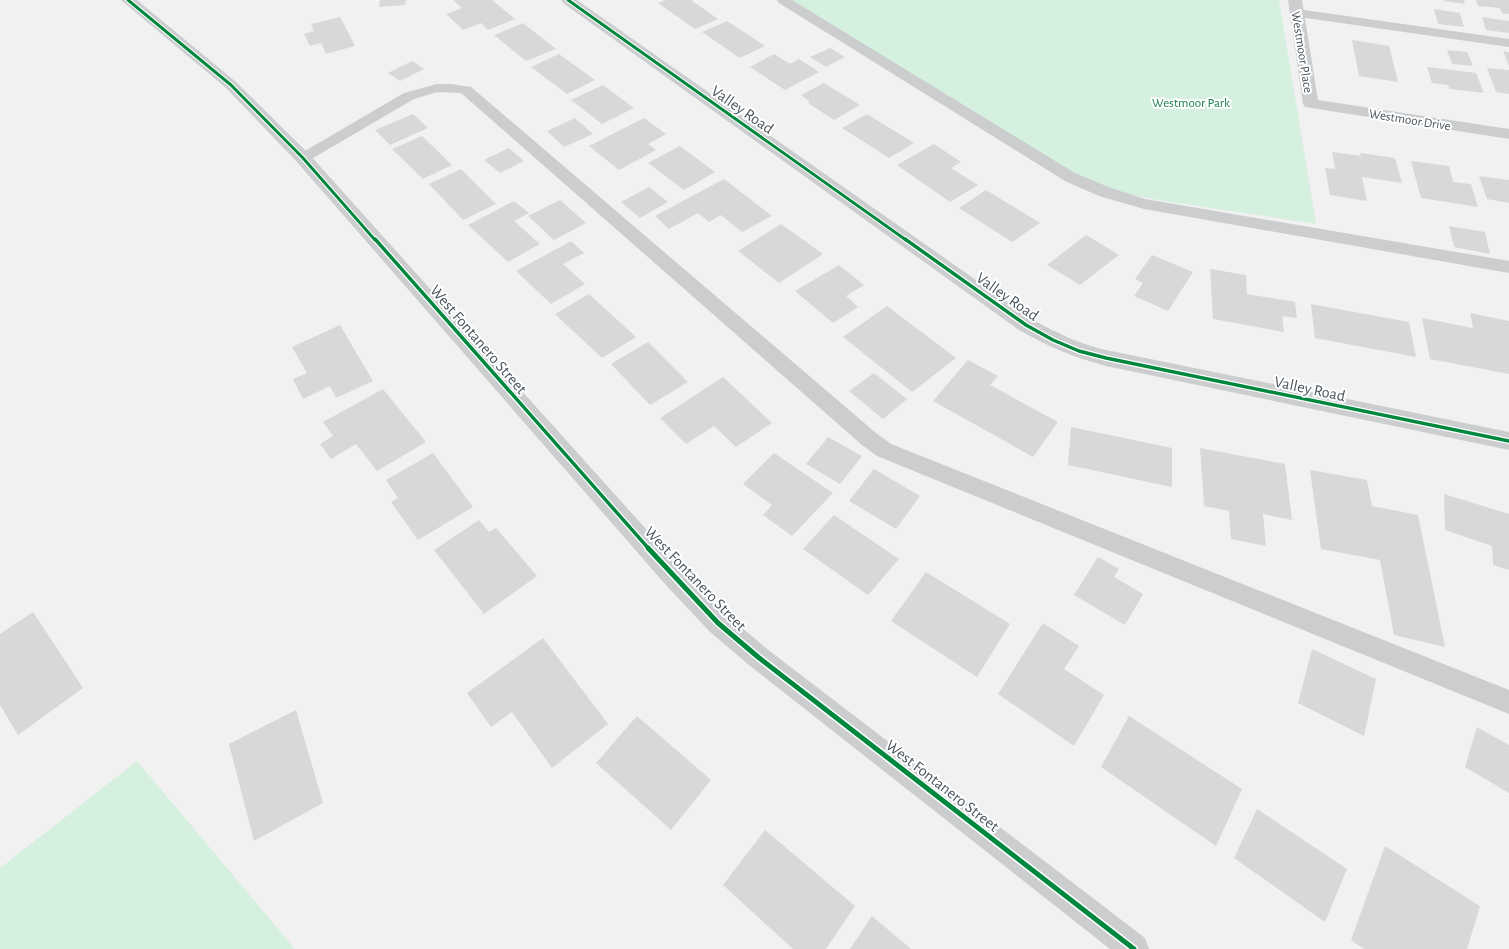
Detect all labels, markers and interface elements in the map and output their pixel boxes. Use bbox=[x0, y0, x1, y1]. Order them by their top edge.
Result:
street label: Westmoor Place bbox=[1289, 11, 1314, 94]
street label: Valley Road bbox=[708, 83, 777, 138]
park label: Westmoor Park bbox=[1152, 97, 1230, 110]
street label: Westmoor Drive bbox=[1368, 108, 1451, 133]
street label: Valley Road bbox=[973, 270, 1042, 325]
street label: West Fontanero Street bbox=[427, 282, 530, 397]
street label: Valley Road bbox=[1273, 374, 1347, 405]
street label: West Fontanero Street bbox=[642, 523, 749, 634]
street label: West Fontanero Street bbox=[883, 737, 1002, 835]

